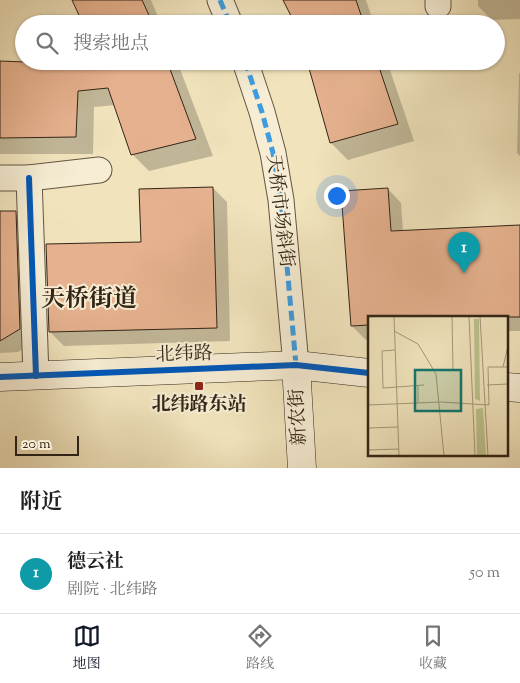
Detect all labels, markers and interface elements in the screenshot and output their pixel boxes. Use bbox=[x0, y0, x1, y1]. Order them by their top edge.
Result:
search box bbox=[15, 15, 505, 70]
icon: search bbox=[33, 29, 61, 57]
text: 搜索地点 bbox=[73, 31, 149, 58]
street label: 天桥市场斜街 bbox=[259, 153, 299, 269]
your location bbox=[324, 183, 350, 209]
pin: 1 bbox=[448, 232, 480, 273]
district label: 天桥街道 bbox=[41, 283, 137, 317]
inset map bbox=[368, 316, 508, 456]
street label: 北纬路 bbox=[155, 341, 213, 369]
marker: 北纬路东站 bbox=[193, 380, 205, 392]
street label: 新农街 bbox=[284, 388, 314, 446]
place label: 北纬路东站 bbox=[151, 392, 247, 419]
scale bar bbox=[15, 433, 79, 456]
text: 20 m bbox=[22, 435, 51, 455]
text: 附近 bbox=[20, 488, 62, 518]
text: 德云社 bbox=[67, 549, 124, 576]
text: 1 bbox=[33, 562, 39, 585]
text: 50 m bbox=[469, 562, 500, 585]
text: 剧院 · 北纬路 bbox=[67, 579, 158, 602]
tab: 地图 bbox=[73, 622, 101, 675]
tab: 路线 bbox=[246, 622, 274, 675]
tab: 收藏 bbox=[419, 622, 447, 675]

